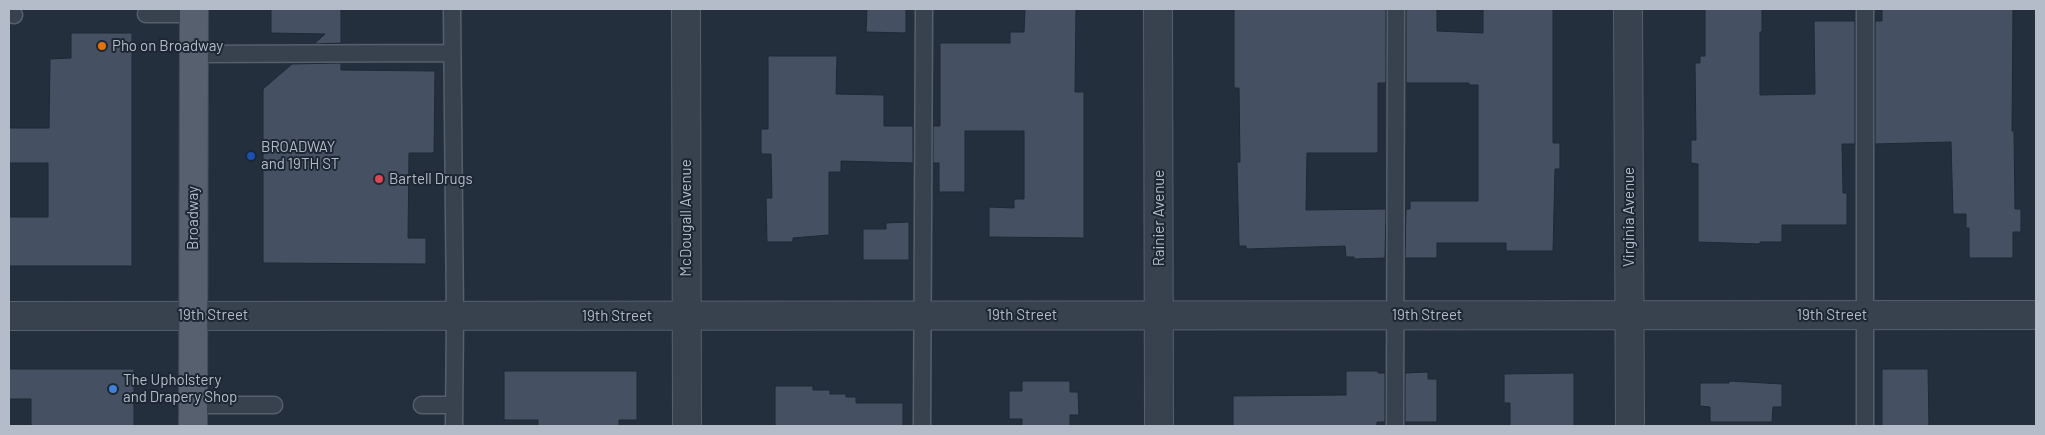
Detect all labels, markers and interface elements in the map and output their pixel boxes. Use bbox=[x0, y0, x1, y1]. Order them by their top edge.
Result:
place label: Pho on Broadway bbox=[112, 37, 223, 55]
marker: Pho on Broadway bbox=[96, 40, 108, 52]
place label: BROADWAY and 19TH ST bbox=[261, 138, 339, 173]
marker: BROADWAY and 19TH ST bbox=[245, 150, 257, 162]
street label: McDougall Avenue bbox=[677, 159, 695, 277]
street label: Virginia Avenue bbox=[1620, 167, 1638, 267]
place label: Bartell Drugs bbox=[389, 170, 473, 188]
street label: Rainier Avenue bbox=[1150, 170, 1168, 266]
marker: Bartell Drugs bbox=[373, 173, 385, 185]
street label: Broadway bbox=[184, 186, 202, 250]
street label: 19th Street bbox=[178, 306, 248, 324]
street label: 19th Street bbox=[987, 306, 1057, 324]
street label: 19th Street bbox=[1392, 306, 1462, 324]
street label: 19th Street bbox=[1797, 306, 1867, 324]
street label: 19th Street bbox=[582, 307, 652, 325]
place label: The Upholstery and Drapery Shop bbox=[123, 371, 237, 406]
marker: The Upholstery and Drapery Shop bbox=[107, 383, 119, 395]

